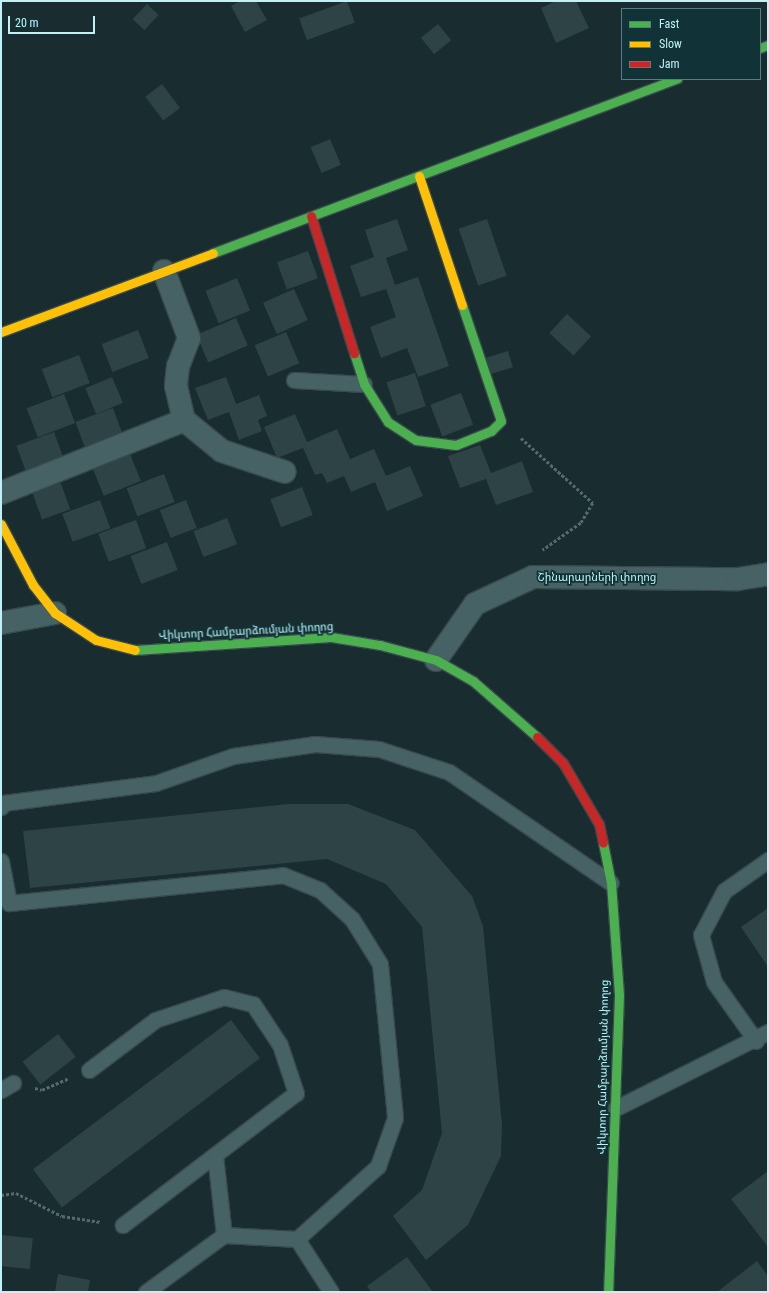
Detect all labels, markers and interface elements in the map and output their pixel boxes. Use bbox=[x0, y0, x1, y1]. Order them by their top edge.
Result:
scale bar bbox=[10, 8, 97, 34]
legend bbox=[621, 8, 761, 80]
text: 20 m bbox=[15, 16, 39, 30]
text: Fast bbox=[659, 17, 679, 31]
text: Slow bbox=[659, 37, 682, 51]
text: Jam bbox=[659, 57, 680, 71]
street label: Շինարարների փողոց bbox=[538, 571, 656, 585]
street label: Վիկտոր Համբարձումյան փողոց bbox=[158, 621, 334, 643]
street label: Վիկտոր Համբարձումյան փողոց bbox=[596, 979, 612, 1155]

